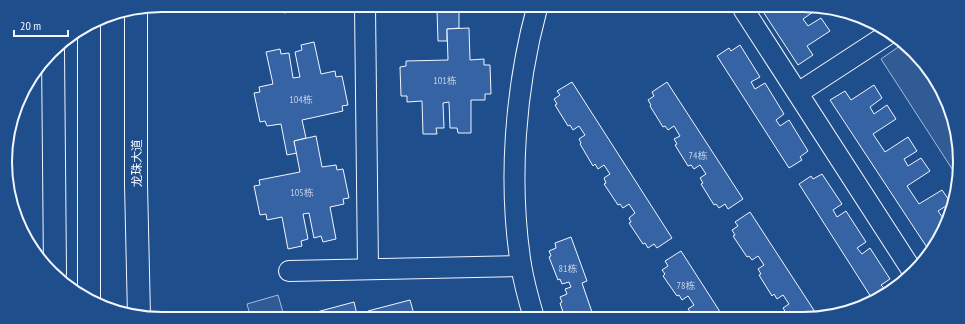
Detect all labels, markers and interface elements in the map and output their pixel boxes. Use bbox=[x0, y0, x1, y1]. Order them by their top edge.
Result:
scale bar bbox=[14, 12, 68, 38]
text: 20 m bbox=[20, 18, 41, 33]
house number: 101栋 bbox=[433, 74, 457, 87]
house number: 104栋 bbox=[289, 93, 313, 106]
street label: 龙珠大道 bbox=[129, 139, 144, 187]
house number: 74栋 bbox=[689, 149, 708, 162]
house number: 105栋 bbox=[290, 186, 314, 199]
house number: 81栋 bbox=[559, 262, 578, 275]
house number: 78栋 bbox=[677, 279, 696, 292]

